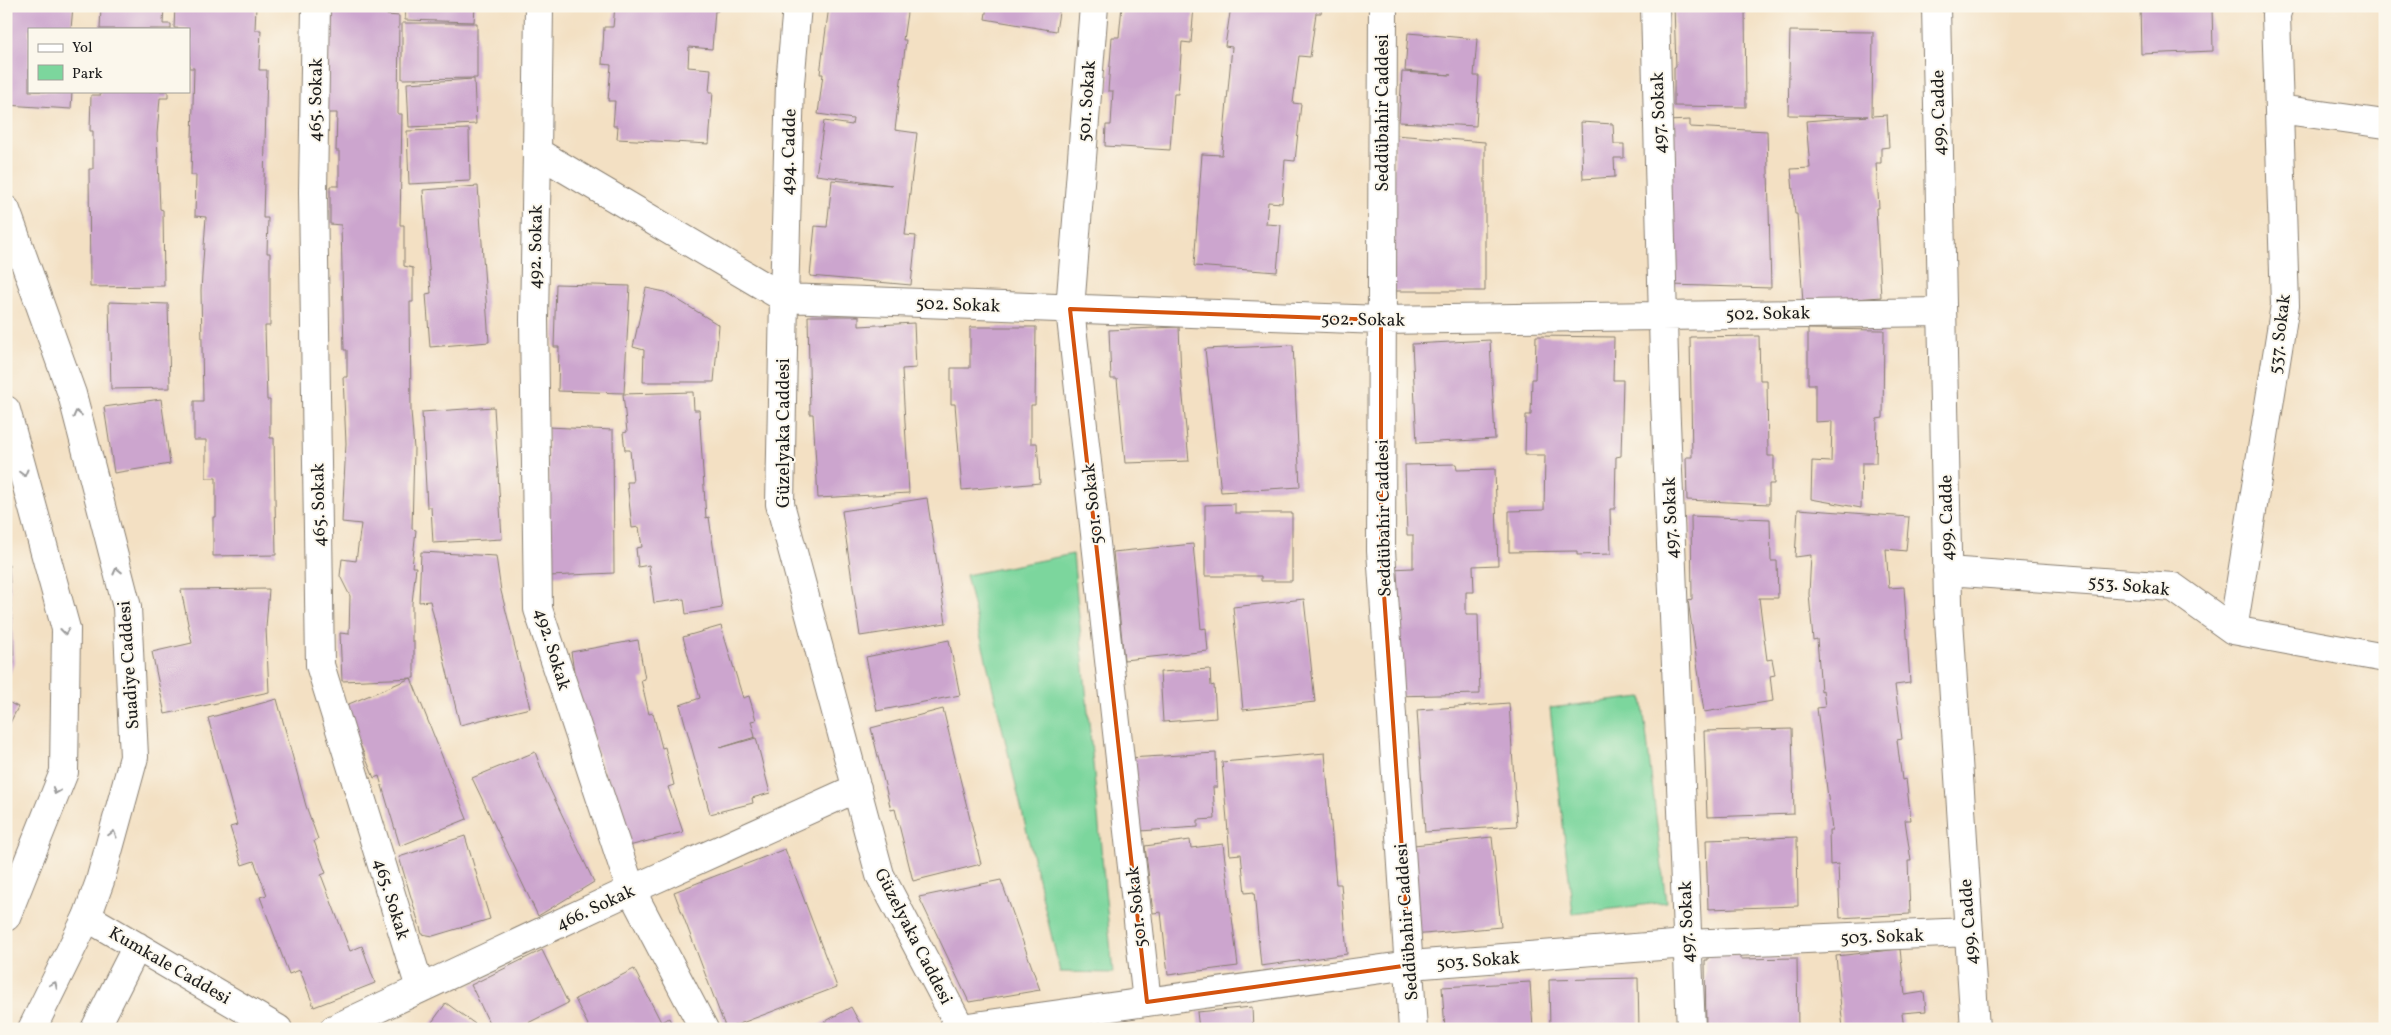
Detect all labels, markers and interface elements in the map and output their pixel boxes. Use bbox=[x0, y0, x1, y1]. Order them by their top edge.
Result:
legend bbox=[28, 28, 190, 92]
street label: Seddübahir Caddesi bbox=[1371, 34, 1396, 192]
text: Yol bbox=[72, 38, 92, 59]
street label: 465. Sokak bbox=[303, 58, 330, 142]
street label: 501. Sokak bbox=[1072, 59, 1103, 143]
text: Park bbox=[72, 64, 103, 85]
street label: 499. Cadde bbox=[1926, 70, 1953, 156]
street label: 497. Sokak bbox=[1646, 71, 1673, 154]
street label: 494. Cadde bbox=[775, 108, 804, 196]
street label: 492. Sokak bbox=[523, 204, 550, 290]
street label: 502. Sokak bbox=[915, 292, 1001, 319]
street label: 537. Sokak bbox=[2263, 292, 2298, 376]
street label: 502. Sokak bbox=[1726, 301, 1811, 328]
street label: 502. Sokak bbox=[1320, 307, 1406, 334]
street label: Güzelyaka Caddesi bbox=[772, 358, 797, 508]
one-way arrow bbox=[73, 410, 83, 418]
street label: Seddübahir Caddesi bbox=[1371, 439, 1398, 597]
street label: 501. Sokak bbox=[1077, 462, 1110, 546]
street label: 465. Sokak bbox=[306, 463, 333, 547]
one-way arrow bbox=[19, 469, 29, 477]
street label: 499. Cadde bbox=[1934, 475, 1961, 561]
street label: 497. Sokak bbox=[1658, 476, 1685, 559]
one-way arrow bbox=[113, 567, 123, 576]
street label: 553. Sokak bbox=[2087, 570, 2171, 603]
street label: Suadiye Caddesi bbox=[113, 600, 146, 730]
street label: 492. Sokak bbox=[527, 605, 576, 694]
one-way arrow bbox=[59, 627, 70, 635]
one-way arrow bbox=[52, 787, 62, 795]
one-way arrow bbox=[107, 830, 118, 839]
street label: Seddübahir Caddesi bbox=[1390, 842, 1425, 1001]
street label: 465. Sokak bbox=[366, 856, 415, 943]
street label: Güzelyaka Caddesi bbox=[867, 864, 958, 1009]
street label: 501. Sokak bbox=[1121, 865, 1154, 949]
street label: 499. Cadde bbox=[1954, 878, 1985, 966]
street label: 466. Sokak bbox=[552, 879, 639, 938]
street label: 497. Sokak bbox=[1674, 880, 1701, 963]
street label: Kumkale Caddesi bbox=[104, 921, 235, 1011]
street label: 503. Sokak bbox=[1840, 924, 1924, 951]
street label: 503. Sokak bbox=[1436, 946, 1521, 977]
one-way arrow bbox=[47, 981, 58, 990]

